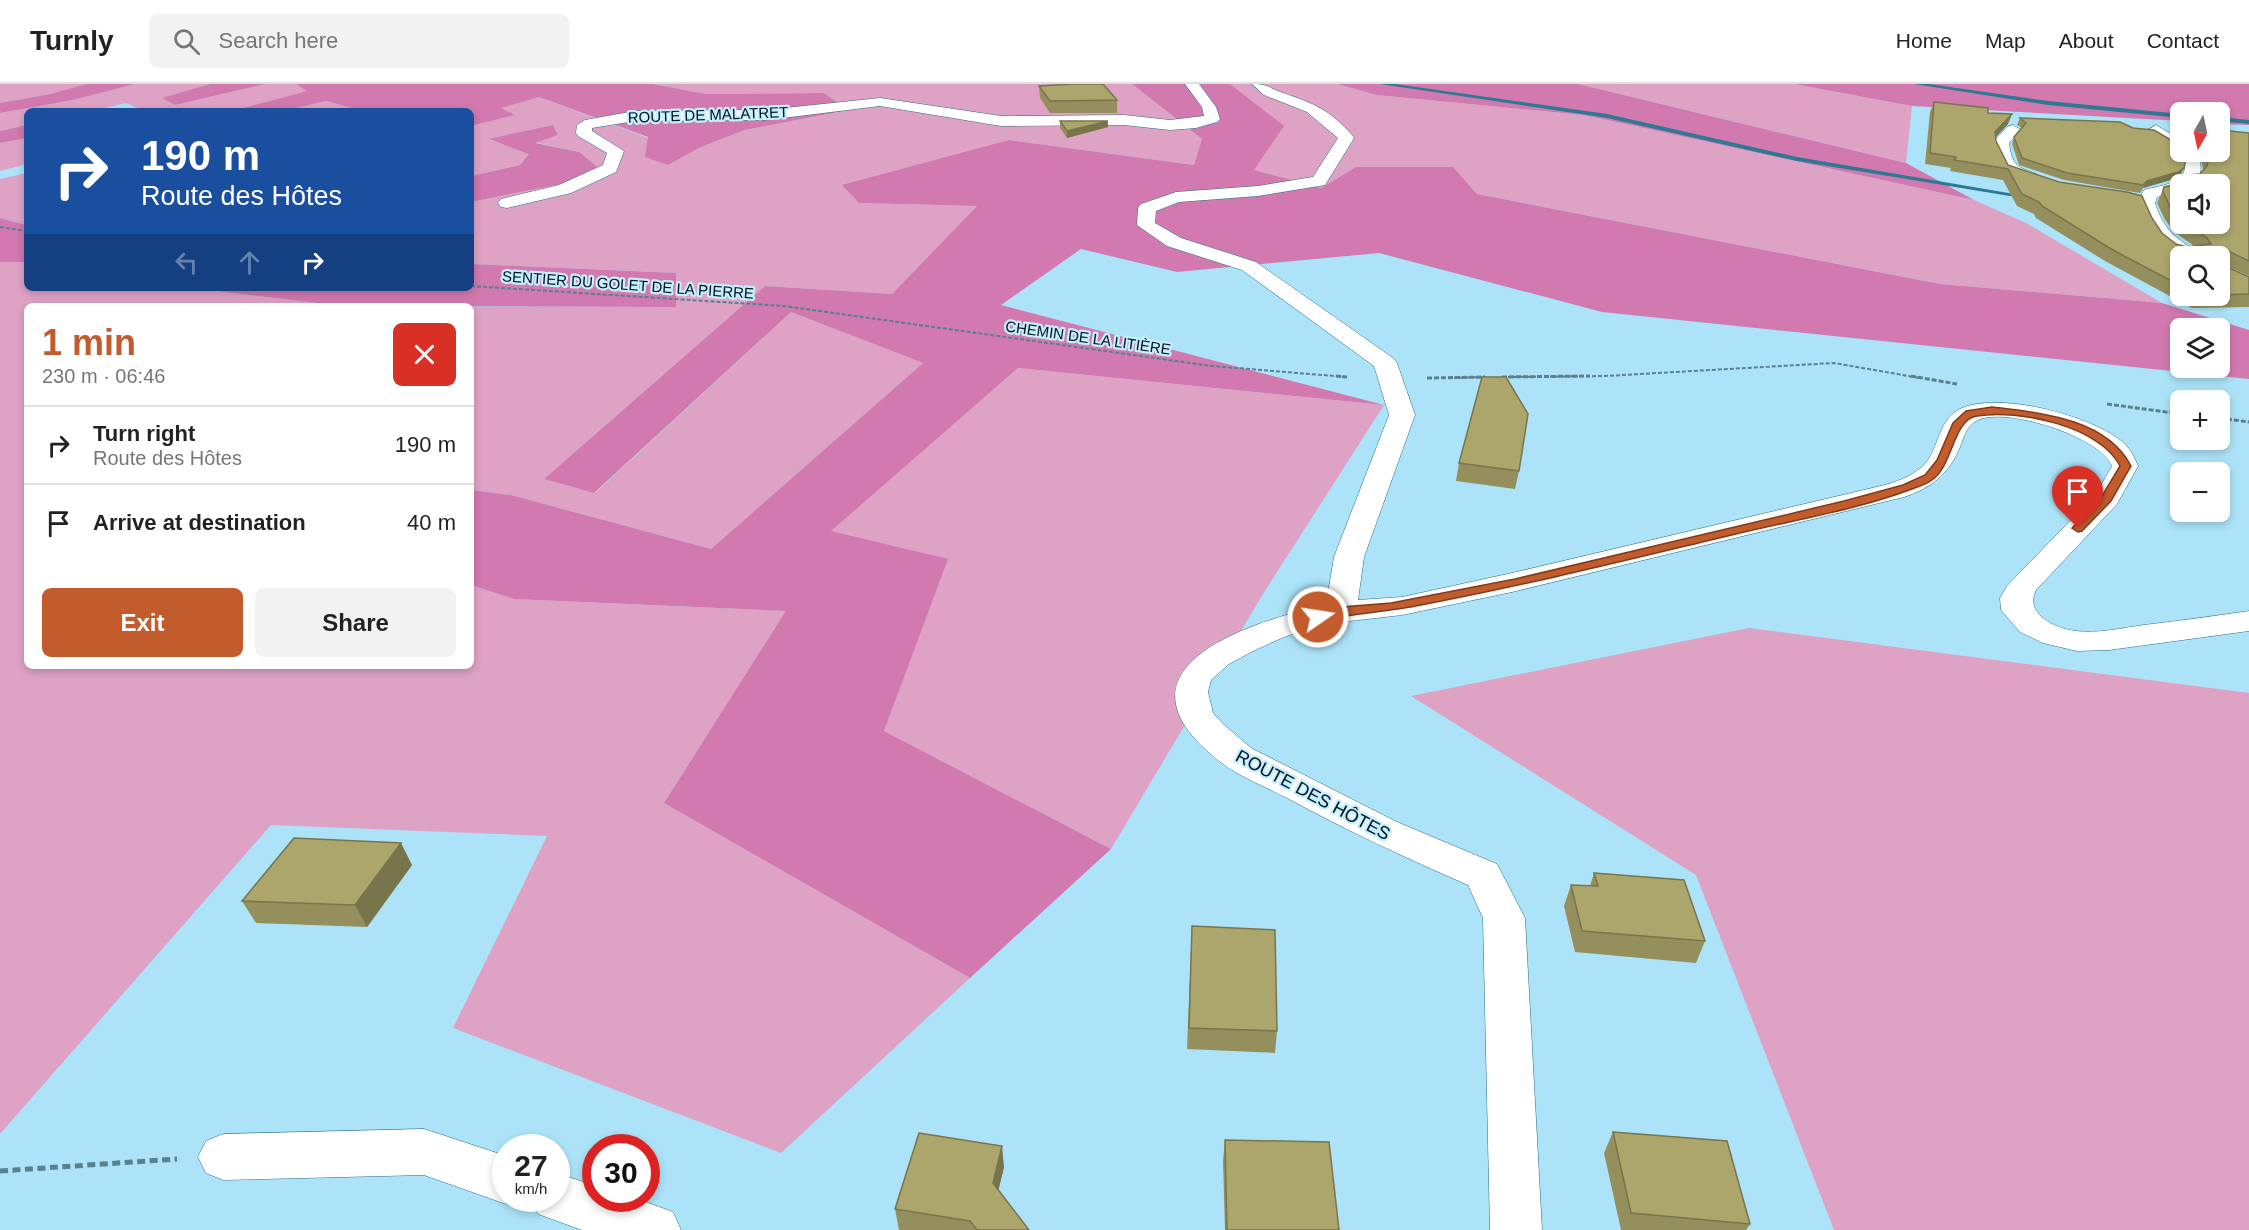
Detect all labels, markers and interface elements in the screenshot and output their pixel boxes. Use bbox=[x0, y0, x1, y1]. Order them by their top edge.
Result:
search box bbox=[149, 14, 569, 68]
text: Turnly bbox=[30, 25, 113, 56]
icon: search bbox=[170, 25, 203, 58]
text: Search here bbox=[218, 28, 338, 53]
text: Home bbox=[1896, 29, 1952, 52]
text: Map bbox=[1985, 29, 2026, 52]
text: About bbox=[2059, 29, 2114, 52]
text: Contact bbox=[2147, 29, 2219, 52]
north arrow bbox=[2170, 102, 2230, 162]
map controls bbox=[2170, 102, 2230, 522]
street label: ROUTE DE MALATRET bbox=[627, 103, 789, 126]
icon: right bbox=[42, 132, 120, 210]
text: 190 m bbox=[141, 132, 260, 179]
button: sound bbox=[2170, 174, 2230, 234]
text: Route des Hôtes bbox=[141, 181, 342, 211]
icon: left bbox=[170, 246, 203, 279]
icon: ahead bbox=[233, 246, 266, 279]
icon: right bbox=[296, 246, 329, 279]
button: search bbox=[2170, 246, 2230, 306]
street label: SENTIER DU GOLET DE LA PIERRE bbox=[502, 267, 754, 302]
street label: CHEMIN DE LA LITIÈRE bbox=[1004, 317, 1172, 358]
button: layers bbox=[2170, 318, 2230, 378]
text: 1 min bbox=[42, 322, 136, 363]
button: close bbox=[393, 323, 456, 386]
text: 230 m · 06:46 bbox=[42, 365, 165, 387]
button: + bbox=[2170, 390, 2230, 450]
text: Turn right bbox=[93, 421, 195, 446]
icon: right bbox=[42, 429, 75, 462]
text: 190 m bbox=[395, 432, 456, 457]
text: Route des Hôtes bbox=[93, 447, 242, 469]
button: − bbox=[2170, 462, 2230, 522]
pin bbox=[2052, 466, 2103, 528]
icon: arrive bbox=[2061, 475, 2094, 508]
icon: arrive bbox=[42, 507, 75, 540]
text: Arrive at destination bbox=[93, 510, 306, 535]
text: 40 m bbox=[407, 510, 456, 535]
position arrow bbox=[1286, 585, 1350, 649]
button: Exit bbox=[42, 588, 243, 657]
button: Share bbox=[255, 588, 456, 657]
street label: ROUTE DES HÔTES bbox=[1232, 745, 1394, 844]
speed limit sign: 30 bbox=[582, 1134, 660, 1212]
text: 27 bbox=[514, 1149, 548, 1182]
text: km/h bbox=[515, 1180, 547, 1197]

